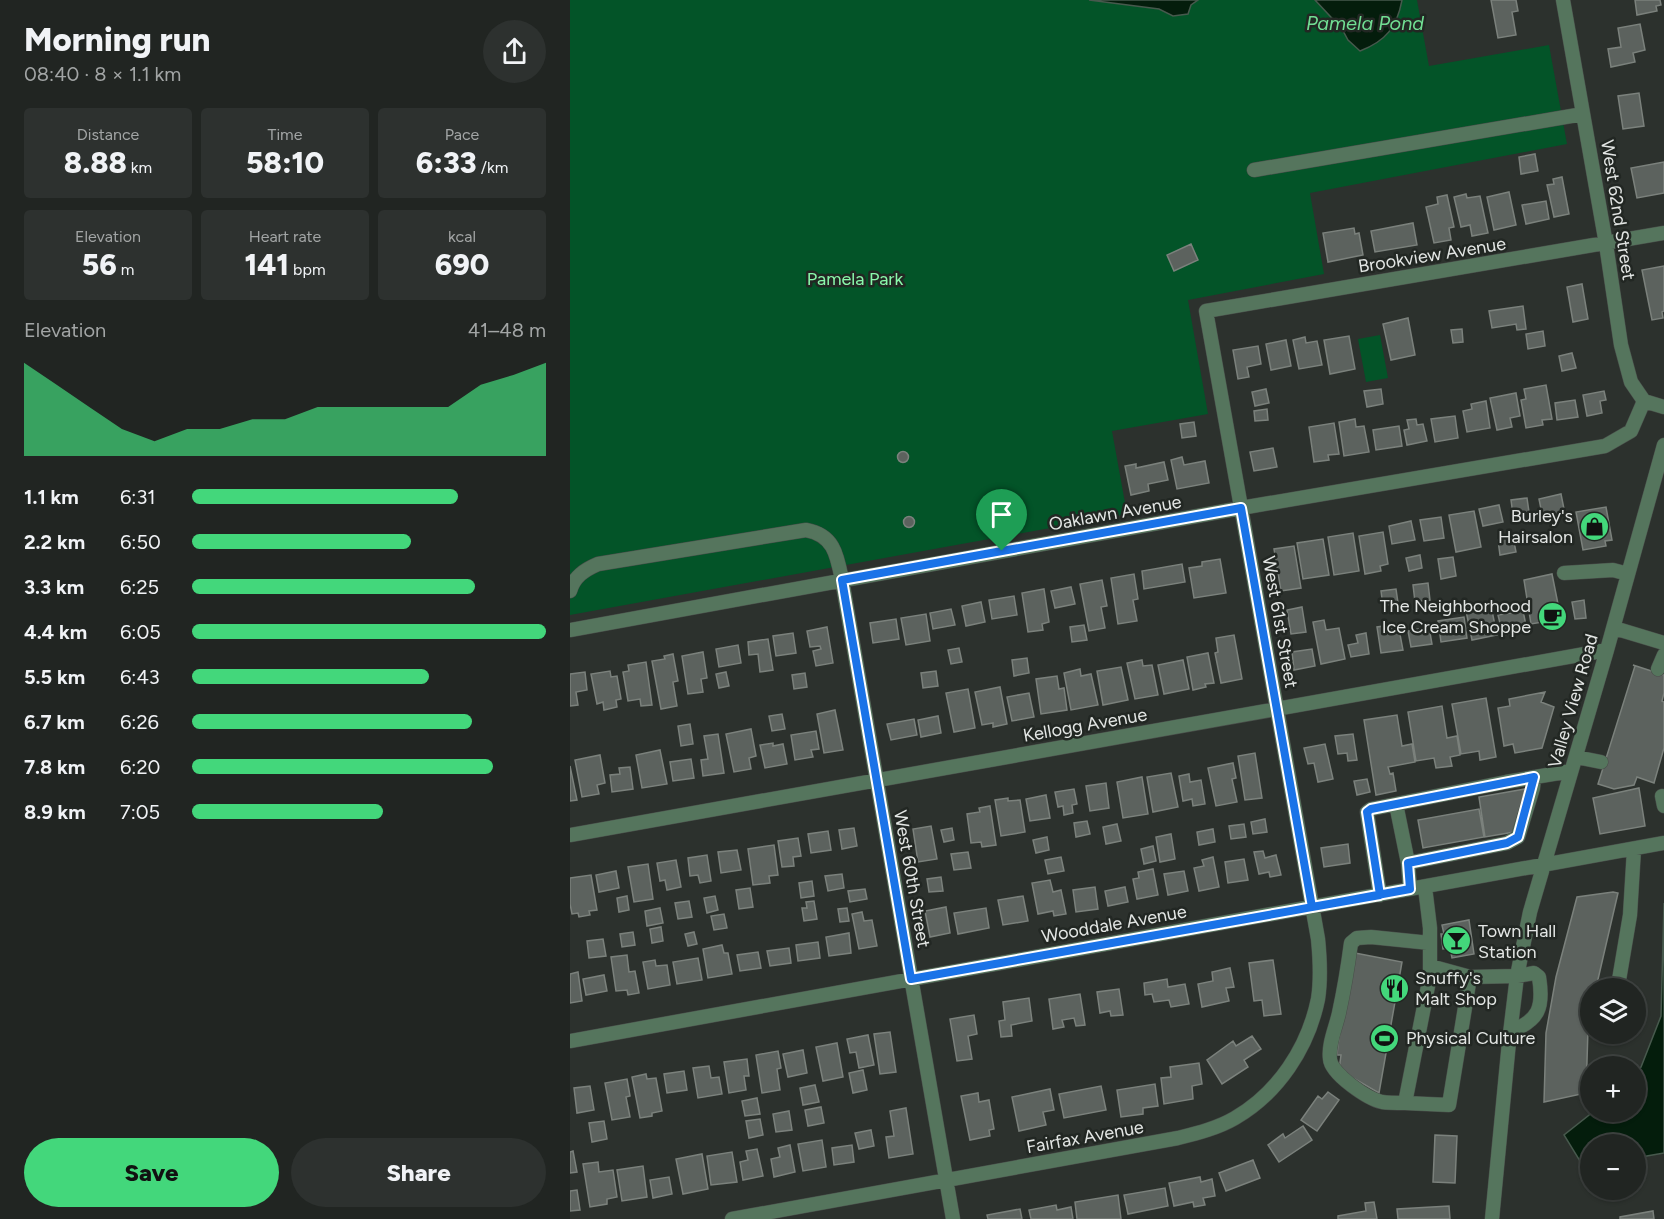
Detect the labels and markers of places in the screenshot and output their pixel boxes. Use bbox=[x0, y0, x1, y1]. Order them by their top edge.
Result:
pin bbox=[976, 489, 1027, 551]
place label: Burley's Hairsalon bbox=[1498, 505, 1573, 548]
shop icon: Burley's Hairsalon bbox=[1578, 510, 1610, 542]
place label: The Neighborhood Ice Cream Shoppe bbox=[1380, 595, 1531, 638]
cafe icon: The Neighborhood Ice Cream Shoppe bbox=[1536, 600, 1568, 632]
place label: Town Hall Station bbox=[1478, 920, 1556, 963]
bar icon: Town Hall Station bbox=[1441, 925, 1473, 957]
place label: Snuffy's Malt Shop bbox=[1415, 967, 1497, 1010]
restaurant icon: Snuffy's Malt Shop bbox=[1378, 972, 1410, 1004]
sports icon: Physical Culture bbox=[1369, 1022, 1401, 1054]
place label: Physical Culture bbox=[1406, 1027, 1536, 1049]

